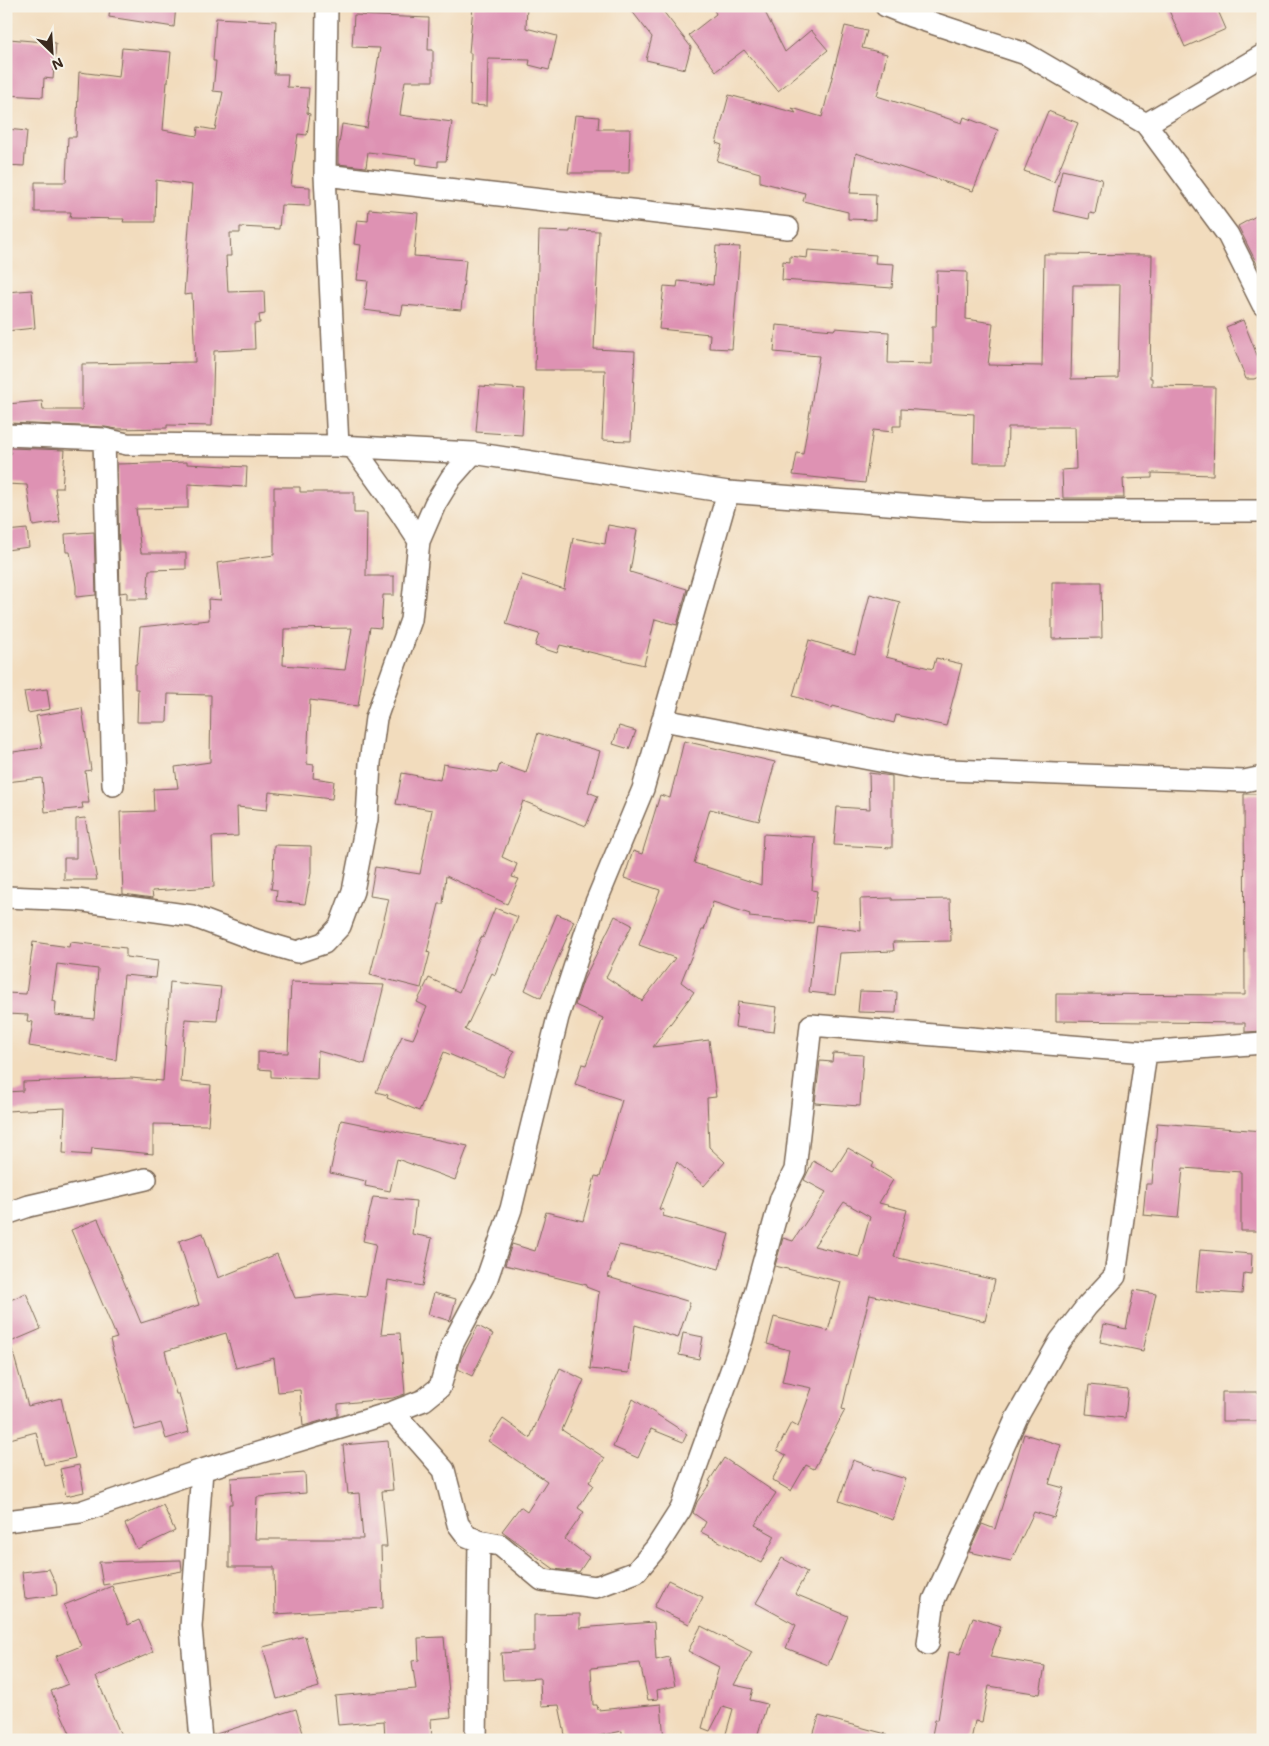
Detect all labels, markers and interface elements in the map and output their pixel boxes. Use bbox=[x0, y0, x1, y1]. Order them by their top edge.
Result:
north arrow bbox=[28, 28, 78, 78]
text: N bbox=[49, 53, 67, 75]

